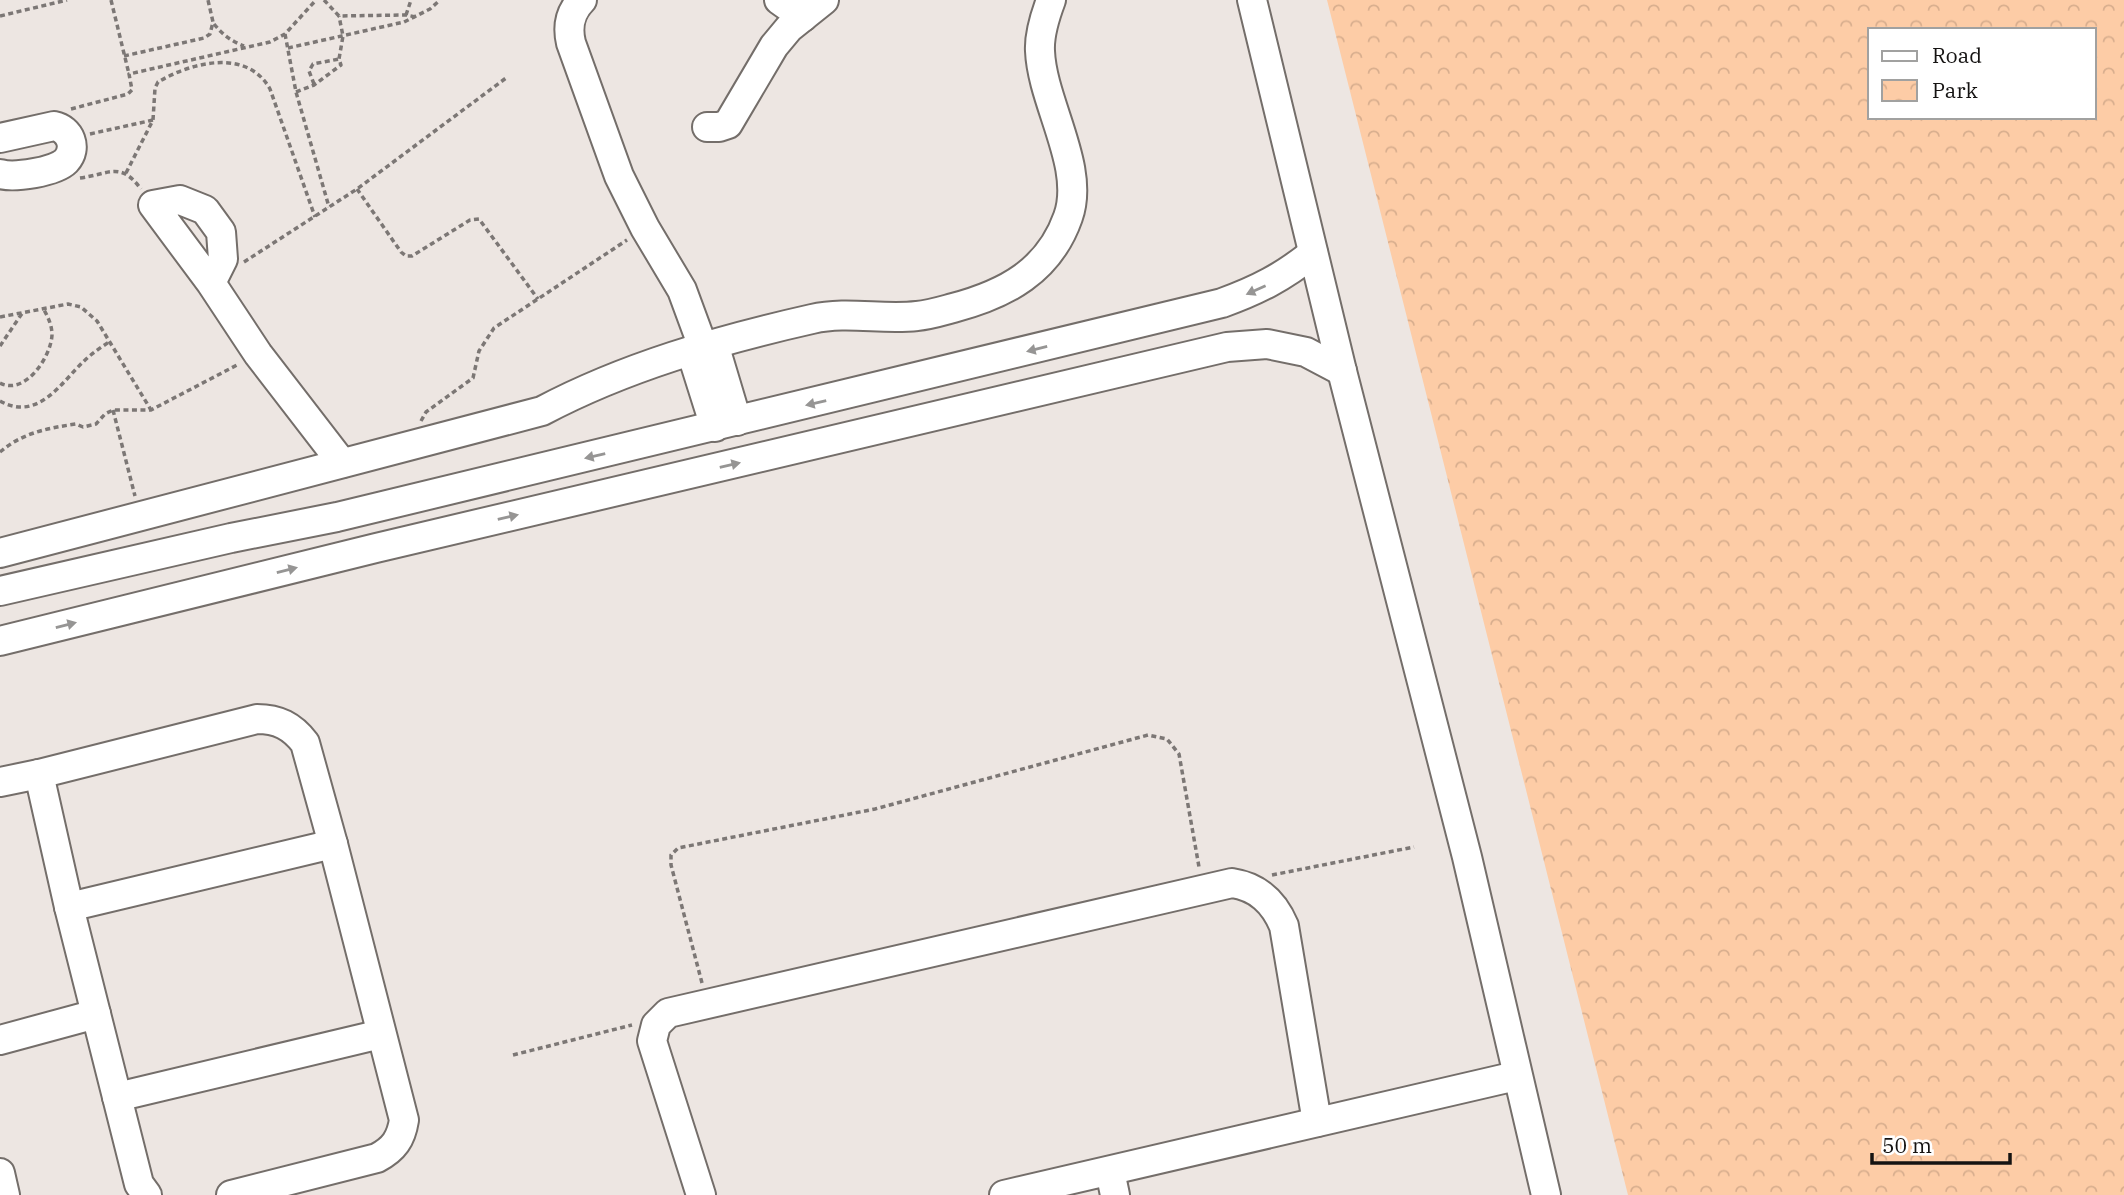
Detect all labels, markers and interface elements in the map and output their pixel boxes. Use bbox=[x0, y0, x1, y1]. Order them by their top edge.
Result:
legend bbox=[1868, 28, 2096, 119]
text: Road bbox=[1932, 41, 1982, 69]
text: Park bbox=[1932, 76, 1979, 104]
one-way arrow bbox=[1246, 284, 1266, 296]
one-way arrow bbox=[1026, 344, 1048, 355]
one-way arrow bbox=[805, 398, 827, 409]
one-way arrow bbox=[584, 450, 606, 461]
one-way arrow bbox=[719, 459, 741, 470]
one-way arrow bbox=[497, 511, 519, 522]
one-way arrow bbox=[276, 564, 298, 575]
one-way arrow bbox=[55, 619, 77, 630]
scale bar bbox=[1872, 1122, 2010, 1166]
text: 50 m bbox=[1882, 1131, 1932, 1159]

